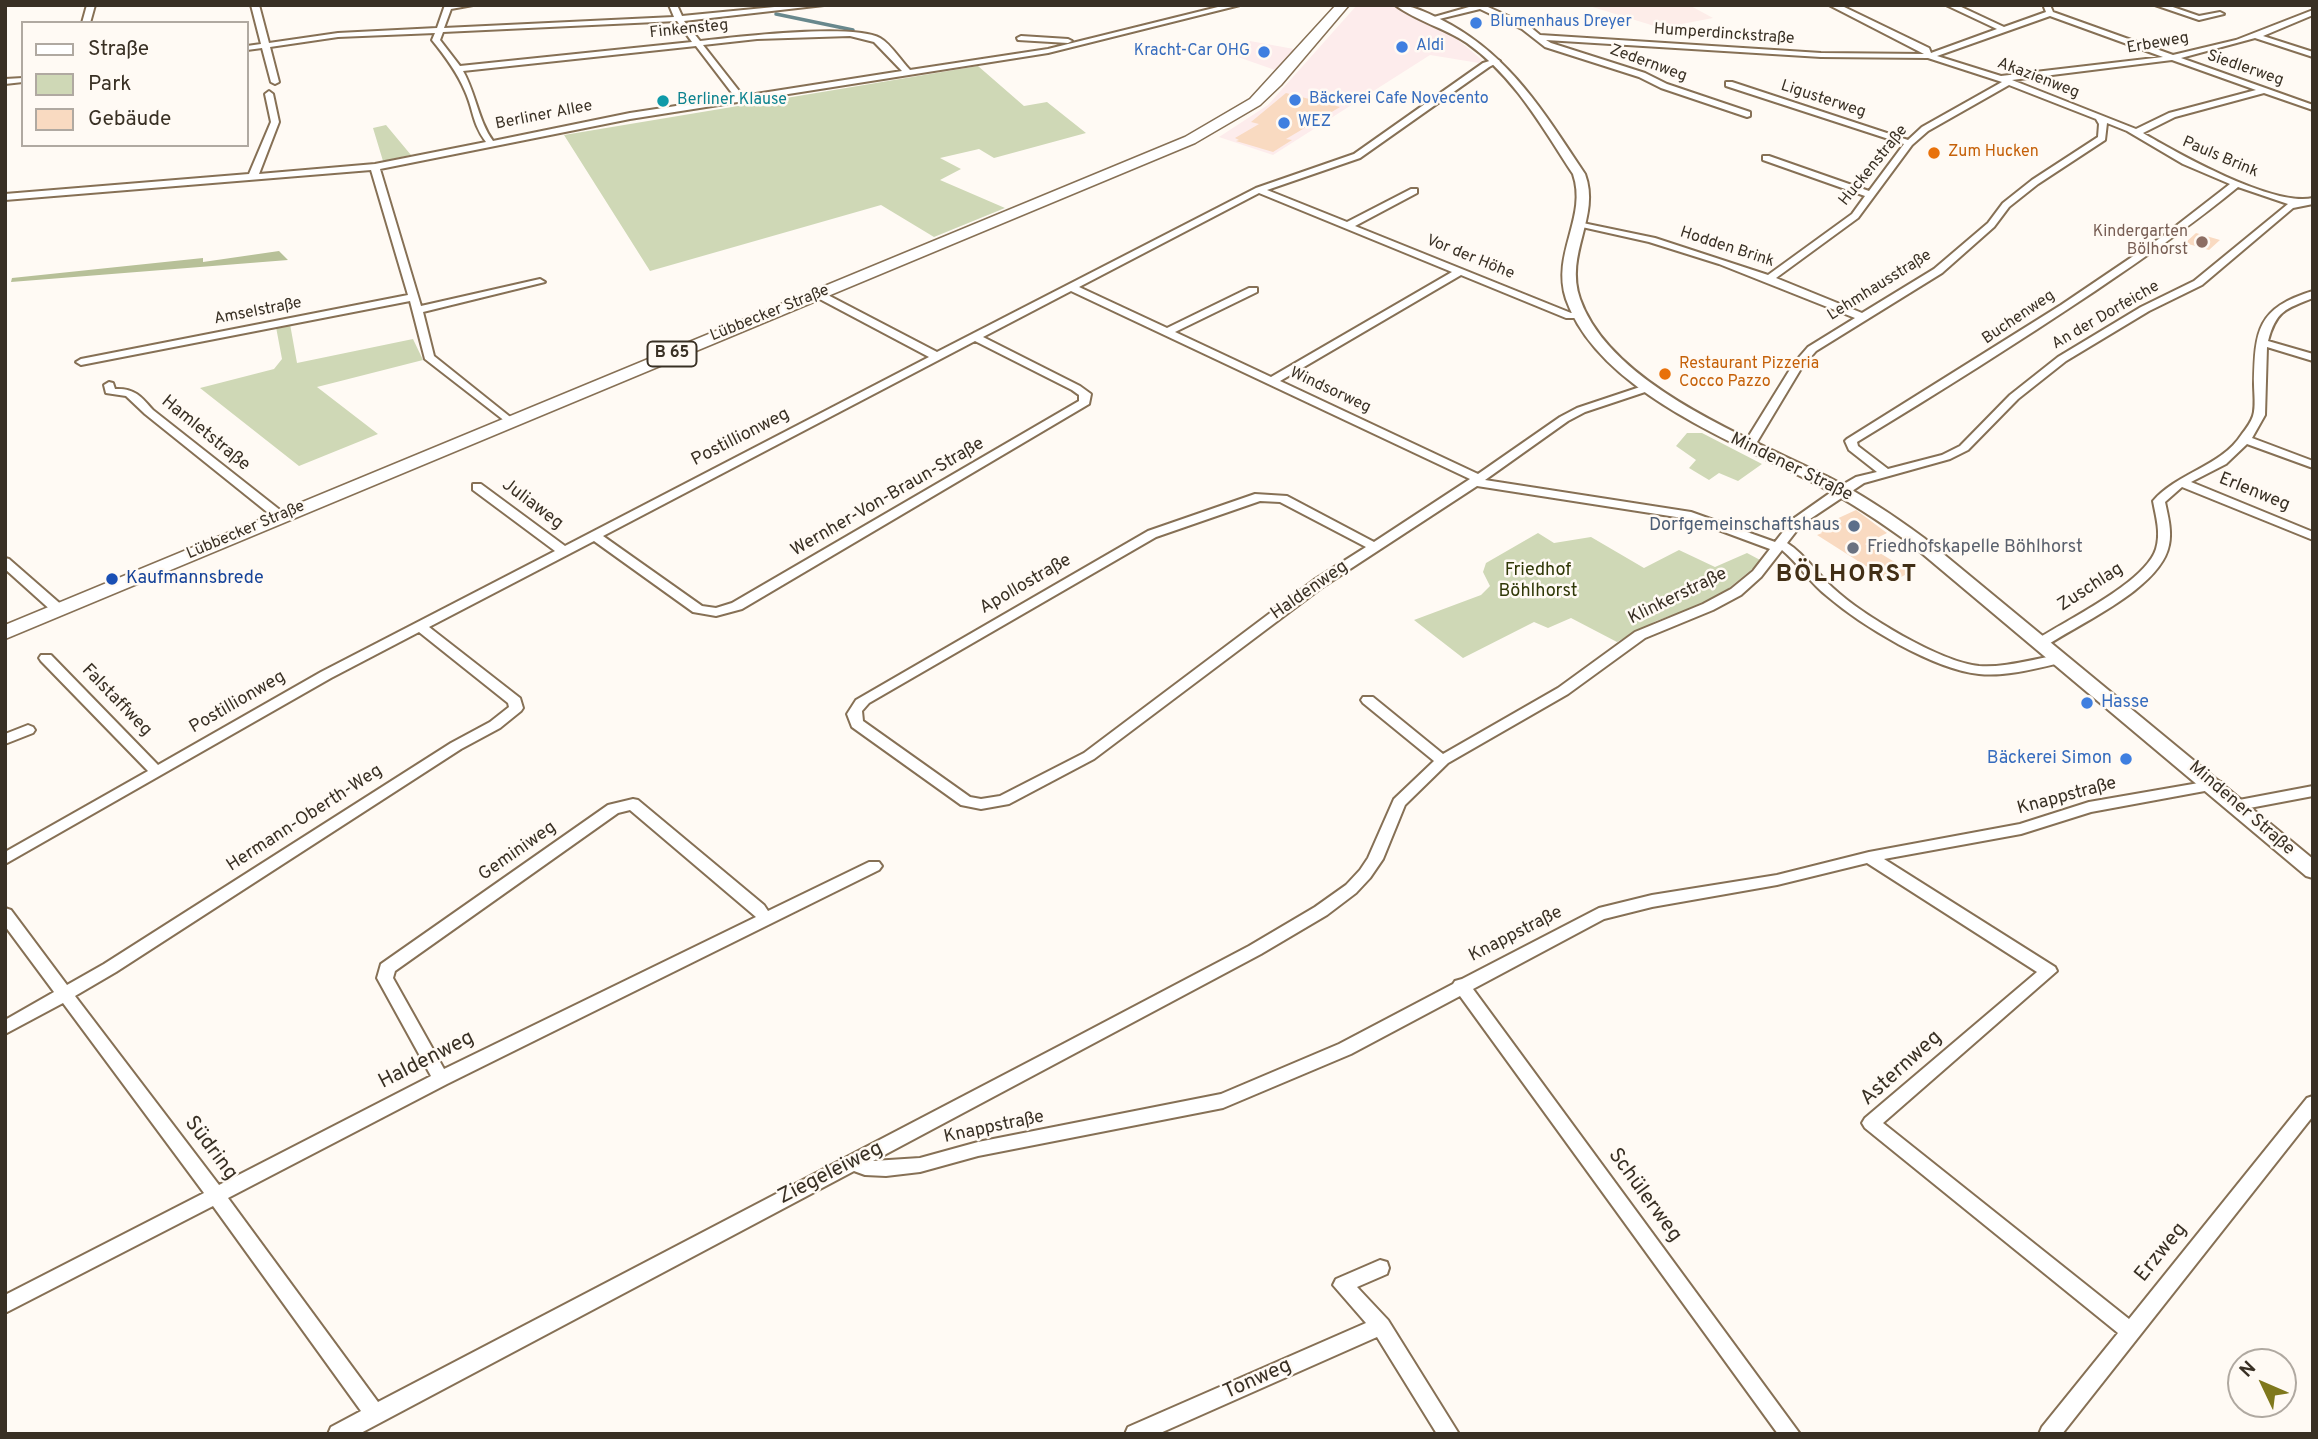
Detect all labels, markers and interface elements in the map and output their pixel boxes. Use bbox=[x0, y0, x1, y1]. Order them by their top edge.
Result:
place label: Blumenhaus Dreyer bbox=[1490, 13, 1632, 33]
marker: Blumenhaus Dreyer bbox=[1468, 15, 1484, 31]
street label: Finkensteg bbox=[649, 16, 729, 44]
legend bbox=[21, 21, 248, 147]
street label: Humperdinckstraße bbox=[1653, 21, 1795, 49]
street label: Erbeweg bbox=[2126, 29, 2190, 59]
text: Straße bbox=[88, 36, 149, 63]
place label: Aldi bbox=[1416, 37, 1444, 57]
marker: Aldi bbox=[1394, 39, 1410, 55]
street label: Zedernweg bbox=[1607, 41, 1689, 87]
place label: Kracht-Car OHG bbox=[1134, 42, 1250, 62]
marker: Kracht-Car OHG bbox=[1256, 44, 1272, 60]
street label: Siedlerweg bbox=[2204, 47, 2286, 91]
street label: Akazienweg bbox=[1994, 55, 2082, 103]
text: Park bbox=[88, 71, 131, 98]
street label: Ligusterweg bbox=[1778, 77, 1868, 123]
place label: Bäckerei Cafe Novecento bbox=[1309, 90, 1489, 110]
place label: Berliner Klause bbox=[677, 91, 787, 111]
marker: Bäckerei Cafe Novecento bbox=[1287, 92, 1303, 108]
marker: Berliner Klause bbox=[655, 93, 671, 109]
street label: Berliner Allee bbox=[494, 97, 594, 135]
text: Gebäude bbox=[88, 106, 171, 133]
place label: WEZ bbox=[1298, 113, 1331, 133]
marker: WEZ bbox=[1276, 115, 1292, 131]
street label: Huckenstraße bbox=[1836, 122, 1912, 210]
street label: Pauls Brink bbox=[2179, 133, 2261, 183]
place label: Zum Hucken bbox=[1948, 143, 2039, 163]
marker: Zum Hucken bbox=[1926, 145, 1942, 161]
place label: Kindergarten Bölhorst bbox=[2093, 223, 2188, 261]
street label: Hodden Brink bbox=[1677, 224, 1777, 272]
street label: Vor der Höhe bbox=[1423, 232, 1517, 284]
marker: Kindergarten Bölhorst bbox=[2194, 234, 2210, 250]
street label: Lehmhausstraße bbox=[1825, 246, 1935, 326]
street label: An der Dorfeiche bbox=[2049, 277, 2163, 355]
street label: Lübbecker Straße bbox=[708, 281, 832, 347]
street label: Buchenweg bbox=[1979, 287, 2059, 349]
street label: Amselstraße bbox=[212, 294, 304, 330]
road number: B 65 bbox=[648, 342, 696, 366]
place label: Restaurant Pizzeria Cocco Pazzo bbox=[1679, 355, 1819, 393]
street label: Windsorweg bbox=[1286, 364, 1374, 418]
marker: Restaurant Pizzeria Cocco Pazzo bbox=[1657, 366, 1673, 382]
street label: Hamletstraße bbox=[156, 392, 254, 476]
street label: Postillionweg bbox=[688, 404, 794, 472]
street label: Mindener Straße bbox=[1726, 429, 1856, 507]
street label: Wernher-Von-Braun-Straße bbox=[788, 434, 988, 562]
street label: Erlenweg bbox=[2215, 469, 2293, 517]
street label: Juliaweg bbox=[497, 475, 567, 535]
street label: Lübbecker Straße bbox=[184, 497, 308, 565]
place label: Dorfgemeinschaftshaus bbox=[1649, 515, 1840, 537]
marker: Dorfgemeinschaftshaus bbox=[1846, 518, 1862, 534]
place label: Friedhofskapelle Böhlhorst bbox=[1867, 537, 2083, 559]
marker: Friedhofskapelle Böhlhorst bbox=[1845, 540, 1861, 556]
street label: Apollostraße bbox=[976, 550, 1076, 620]
street label: Haldenweg bbox=[1267, 557, 1353, 625]
street label: Zuschlag bbox=[2054, 559, 2128, 617]
park label: Friedhof Böhlhorst bbox=[1499, 560, 1577, 602]
district label: BÖLHORST bbox=[1777, 562, 1917, 590]
street label: Klinkerstraße bbox=[1625, 564, 1731, 630]
place label: Kaufmannsbrede bbox=[126, 568, 264, 590]
marker: Kaufmannsbrede bbox=[104, 571, 120, 587]
street label: Falstaffweg bbox=[76, 660, 156, 742]
street label: Postillionweg bbox=[186, 667, 290, 739]
place label: Hasse bbox=[2101, 692, 2149, 714]
marker: Hasse bbox=[2079, 695, 2095, 711]
place label: Bäckerei Simon bbox=[1987, 748, 2112, 770]
marker: Bäckerei Simon bbox=[2118, 751, 2134, 767]
street label: Mindener Straße bbox=[2184, 757, 2298, 861]
street label: Hermann-Oberth-Weg bbox=[223, 761, 387, 877]
street label: Knappstraße bbox=[2015, 773, 2119, 821]
street label: Geminiweg bbox=[475, 817, 561, 887]
street label: Knappstraße bbox=[1466, 902, 1566, 968]
street label: Haldenweg bbox=[375, 1026, 479, 1096]
street label: Asternweg bbox=[1856, 1026, 1948, 1112]
street label: Knappstraße bbox=[942, 1107, 1046, 1149]
street label: Südring bbox=[178, 1112, 242, 1186]
street label: Ziegeleiweg bbox=[774, 1137, 888, 1211]
street label: Schülerweg bbox=[1602, 1144, 1686, 1248]
street label: Erzweg bbox=[2130, 1218, 2194, 1288]
north arrow bbox=[2227, 1348, 2297, 1418]
street label: Tonweg bbox=[1220, 1354, 1296, 1406]
text: N bbox=[2235, 1357, 2262, 1383]

